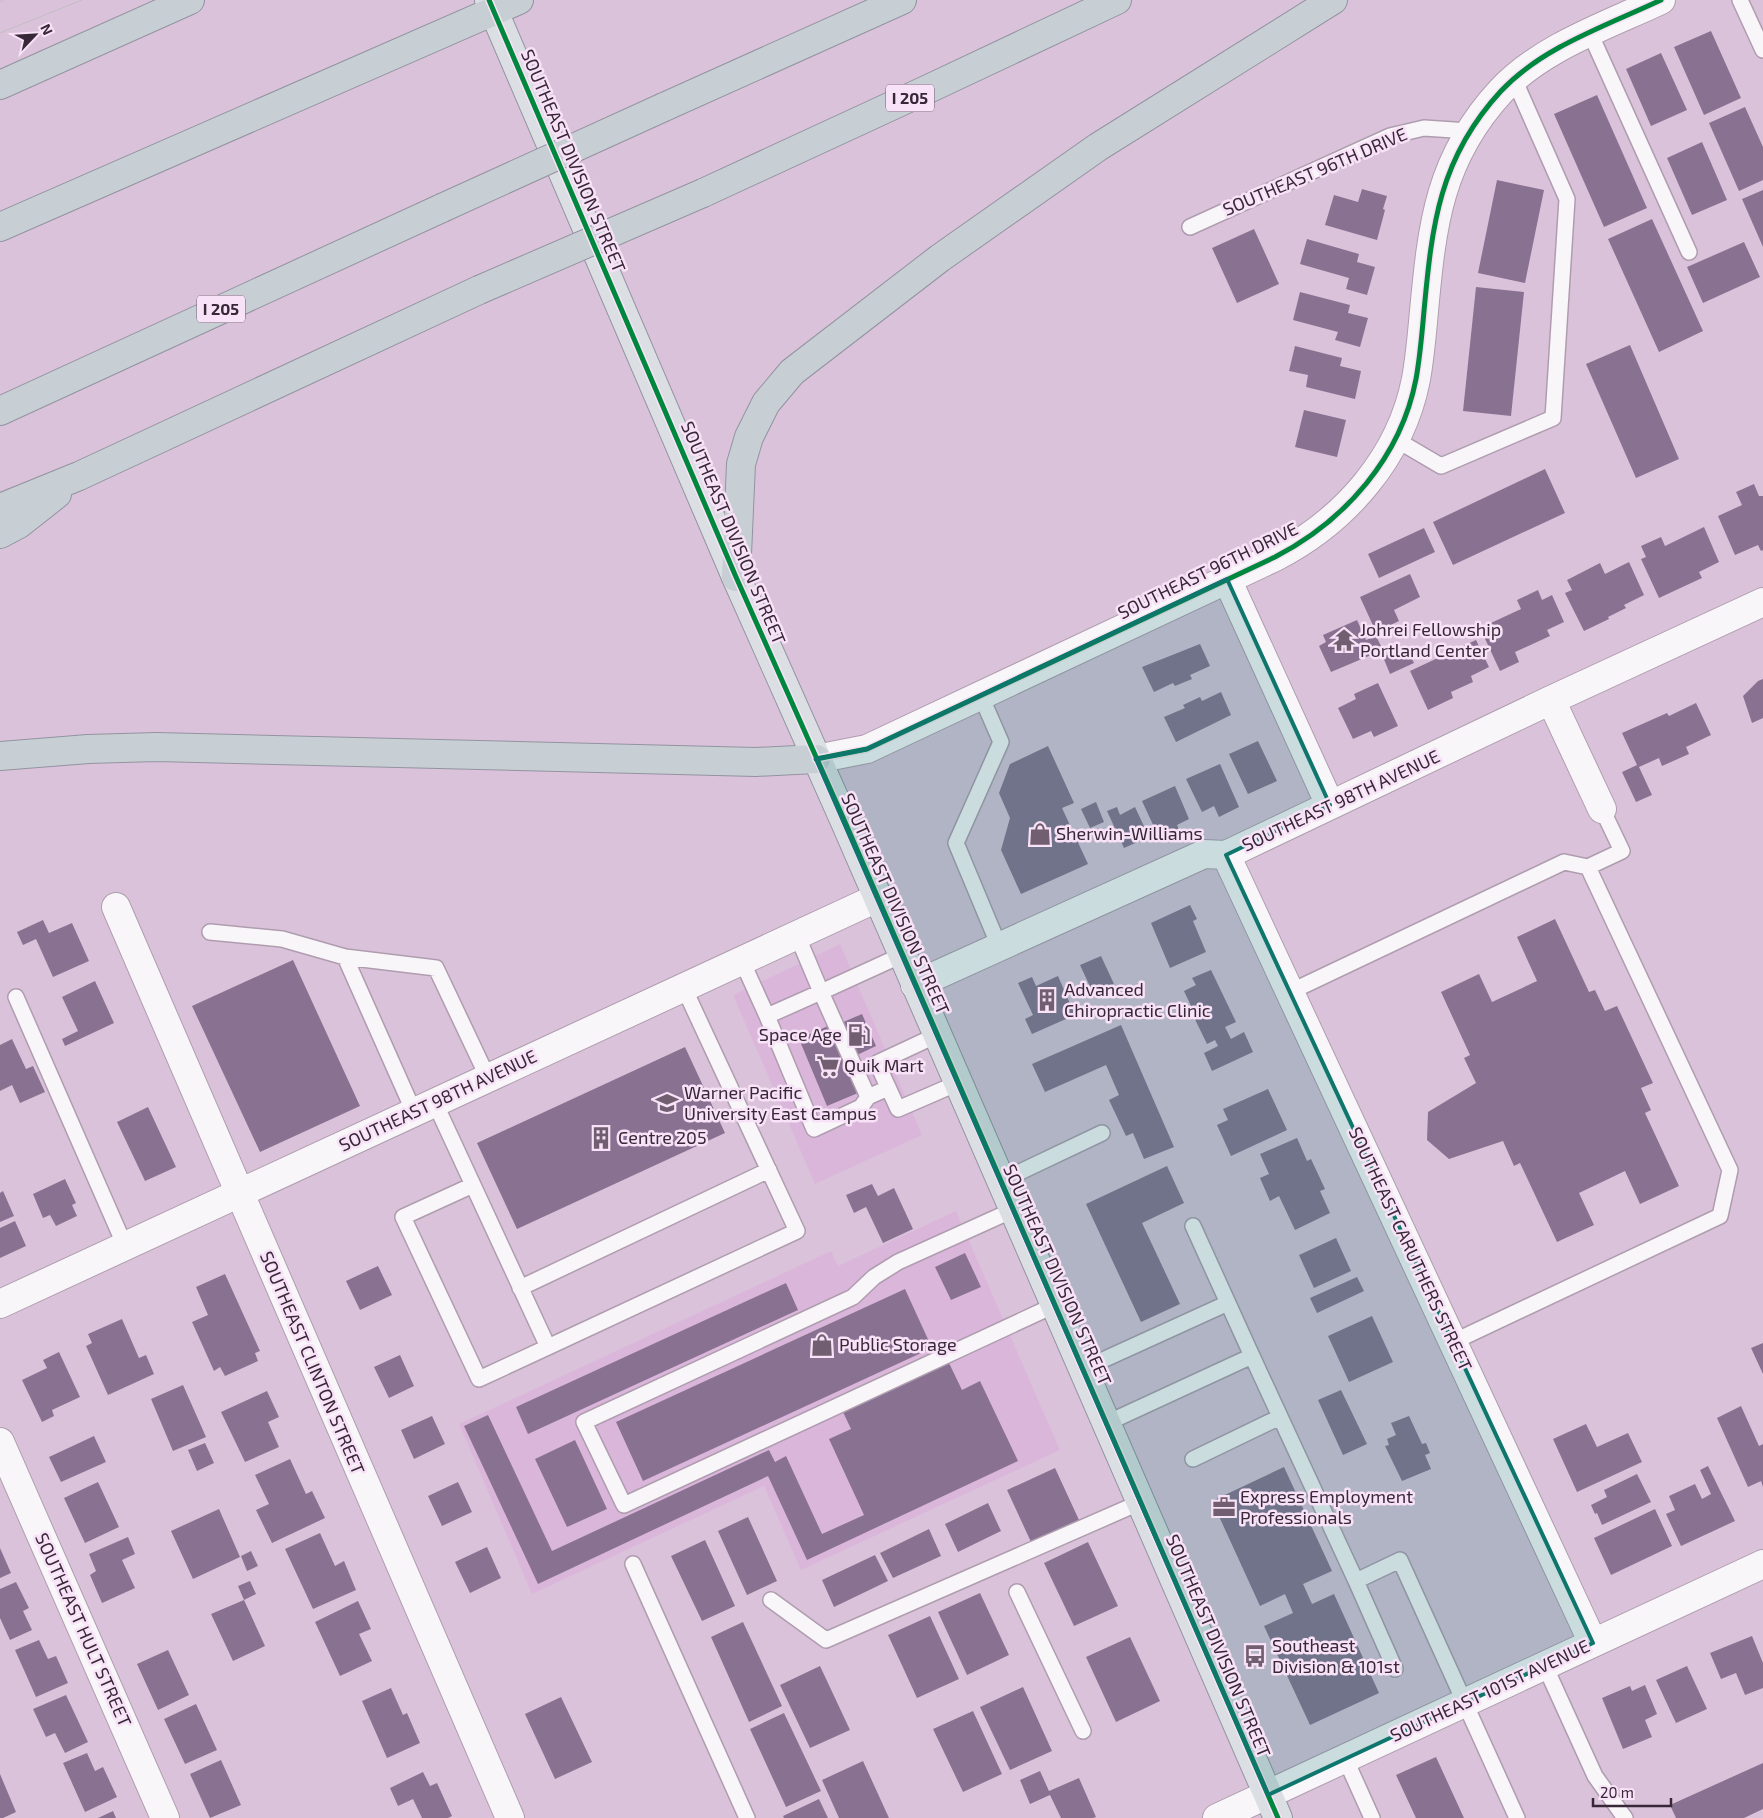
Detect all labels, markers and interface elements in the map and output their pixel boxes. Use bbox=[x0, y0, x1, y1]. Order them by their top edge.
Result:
north arrow bbox=[10, 10, 60, 60]
text: N bbox=[37, 21, 57, 37]
street label: SOUTHEAST DIVISION STREET bbox=[517, 46, 631, 276]
road number: I 205 bbox=[886, 85, 934, 112]
street label: SOUTHEAST 96TH DRIVE bbox=[1219, 122, 1410, 220]
road number: I 205 bbox=[197, 296, 245, 322]
street label: SOUTHEAST DIVISION STREET bbox=[677, 418, 791, 648]
street label: SOUTHEAST 96TH DRIVE bbox=[1114, 517, 1301, 623]
place label: Johrei Fellowship Portland Center bbox=[1360, 618, 1501, 661]
temple icon: Johrei Fellowship Portland Center bbox=[1331, 627, 1357, 653]
street label: SOUTHEAST 98TH AVENUE bbox=[1238, 745, 1443, 856]
street label: SOUTHEAST DIVISION STREET bbox=[837, 789, 955, 1018]
shop icon: Sherwin-Williams bbox=[1027, 821, 1053, 847]
place label: Sherwin-Williams bbox=[1056, 822, 1203, 844]
place label: Advanced Chiropractic Clinic bbox=[1064, 978, 1211, 1021]
building icon: Advanced Chiropractic Clinic bbox=[1034, 987, 1060, 1013]
fuel station icon: Space Age bbox=[846, 1022, 872, 1048]
place label: Space Age bbox=[759, 1023, 842, 1045]
street label: SOUTHEAST 98TH AVENUE bbox=[335, 1045, 540, 1156]
supermarket icon: Quik Mart bbox=[815, 1053, 841, 1079]
place label: Quik Mart bbox=[844, 1054, 924, 1076]
place label: Warner Pacific University East Campus bbox=[684, 1081, 877, 1124]
school or university icon: Warner Pacific University East Campus bbox=[654, 1090, 680, 1116]
street label: SOUTHEAST CARUTHERS STREET bbox=[1345, 1123, 1477, 1375]
building icon: Centre 205 bbox=[588, 1125, 614, 1151]
place label: Centre 205 bbox=[618, 1126, 707, 1148]
street label: SOUTHEAST DIVISION STREET bbox=[999, 1160, 1117, 1389]
street label: SOUTHEAST CLINTON STREET bbox=[256, 1248, 370, 1478]
shop icon: Public Storage bbox=[809, 1332, 835, 1358]
place label: Public Storage bbox=[839, 1333, 957, 1355]
place label: Express Employment Professionals bbox=[1240, 1485, 1413, 1528]
office icon: Express Employment Professionals bbox=[1211, 1494, 1237, 1520]
street label: SOUTHEAST HULT STREET bbox=[31, 1529, 137, 1730]
street label: SOUTHEAST DIVISION STREET bbox=[1162, 1531, 1276, 1761]
place label: Southeast Division & 101st bbox=[1272, 1634, 1400, 1677]
street label: SOUTHEAST 101ST AVENUE bbox=[1386, 1634, 1593, 1746]
bus stop icon: Southeast Division & 101st bbox=[1242, 1643, 1268, 1669]
scale bar bbox=[1593, 1776, 1670, 1808]
text: 20 m bbox=[1600, 1783, 1634, 1801]

